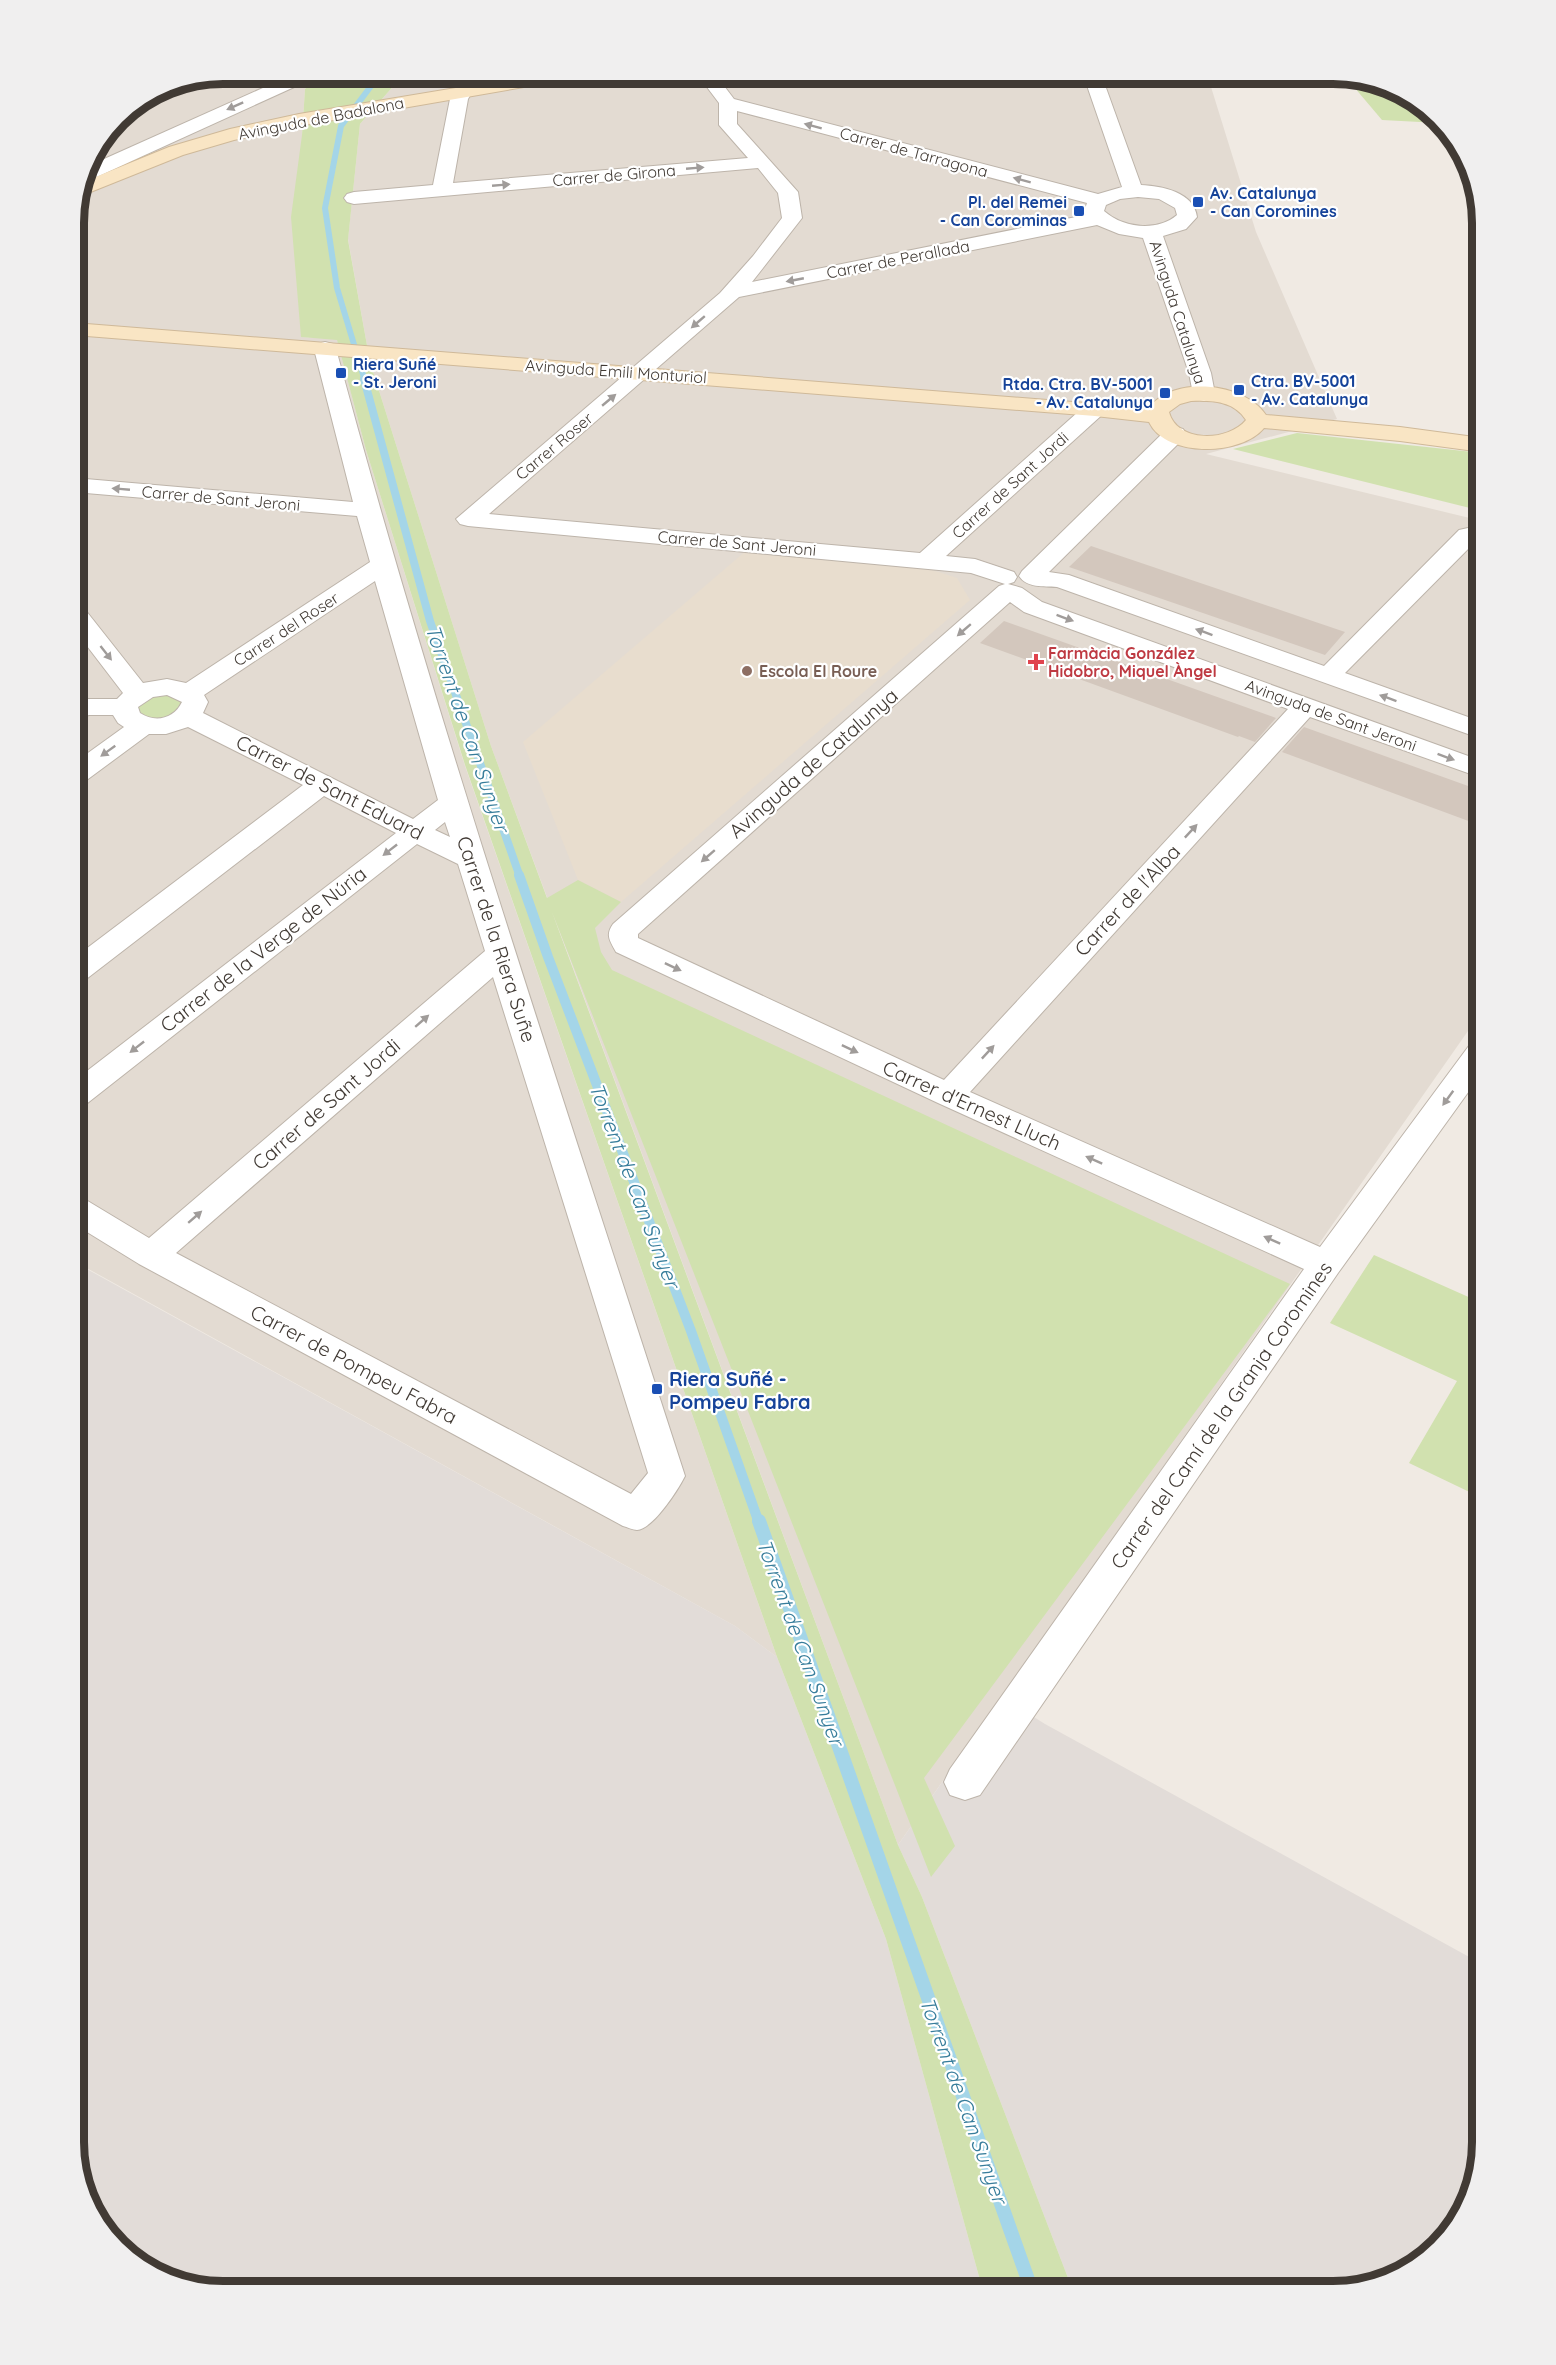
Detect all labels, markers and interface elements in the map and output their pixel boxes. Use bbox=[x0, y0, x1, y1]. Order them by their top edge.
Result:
street label: Avinguda de Badalona bbox=[236, 92, 406, 144]
one-way arrow bbox=[227, 102, 244, 111]
one-way arrow bbox=[804, 120, 822, 130]
street label: Carrer de Tarragona bbox=[838, 123, 990, 181]
street label: Carrer de Girona bbox=[551, 160, 677, 190]
one-way arrow bbox=[685, 163, 704, 173]
one-way arrow bbox=[1013, 175, 1031, 185]
one-way arrow bbox=[491, 180, 510, 190]
place label: Av. Catalunya - Can Coromines bbox=[1210, 183, 1337, 221]
place label: Pl. del Remei - Can Corominas bbox=[940, 192, 1067, 230]
marker: Av. Catalunya - Can Coromines bbox=[1191, 195, 1205, 209]
marker: Pl. del Remei - Can Corominas bbox=[1072, 204, 1086, 218]
street label: Carrer de Perallada bbox=[825, 235, 971, 283]
street label: Avinguda Catalunya bbox=[1145, 238, 1211, 386]
one-way arrow bbox=[785, 276, 804, 285]
one-way arrow bbox=[691, 315, 706, 328]
place label: Riera Suñé - St. Jeroni bbox=[353, 354, 437, 392]
street label: Avinguda Emili Monturiol bbox=[525, 355, 707, 387]
marker: Riera Suñé - St. Jeroni bbox=[334, 366, 348, 380]
place label: Ctra. BV-5001 - Av. Catalunya bbox=[1251, 371, 1368, 409]
place label: Rtda. Ctra. BV-5001 - Av. Catalunya bbox=[1003, 374, 1153, 412]
marker: Ctra. BV-5001 - Av. Catalunya bbox=[1232, 383, 1246, 397]
marker: Rtda. Ctra. BV-5001 - Av. Catalunya bbox=[1158, 386, 1172, 400]
one-way arrow bbox=[601, 393, 617, 406]
street label: Carrer Roser bbox=[511, 408, 597, 484]
street label: Carrer de Sant Jordi bbox=[947, 427, 1073, 543]
street label: Carrer de Sant Jeroni bbox=[141, 481, 301, 515]
one-way arrow bbox=[111, 484, 130, 494]
street label: Carrer de Sant Jeroni bbox=[657, 526, 817, 560]
street label: Carrer del Roser bbox=[230, 588, 342, 670]
one-way arrow bbox=[1056, 614, 1074, 624]
water label: Torrent de Can Sunyer bbox=[420, 621, 517, 838]
one-way arrow bbox=[957, 623, 972, 636]
one-way arrow bbox=[1195, 626, 1213, 636]
place label: Farmàcia González Hidobro, Miquel Àngel bbox=[1048, 643, 1217, 681]
one-way arrow bbox=[99, 645, 112, 661]
marker: Farmàcia González Hidobro, Miquel Àngel bbox=[1029, 655, 1043, 669]
place label: Escola El Roure bbox=[759, 661, 877, 681]
marker: Escola El Roure bbox=[740, 664, 754, 678]
street label: Avinguda de Sant Jeroni bbox=[1243, 675, 1419, 755]
street label: Avinguda de Catalunya bbox=[723, 683, 903, 843]
one-way arrow bbox=[1379, 692, 1397, 702]
street label: Carrer de Sant Eduard bbox=[232, 729, 428, 845]
one-way arrow bbox=[101, 745, 117, 757]
one-way arrow bbox=[1437, 752, 1455, 762]
one-way arrow bbox=[1184, 823, 1198, 838]
street label: Carrer de la Riera Suñe bbox=[452, 833, 542, 1045]
street label: Carrer de l'Alba bbox=[1069, 839, 1185, 961]
one-way arrow bbox=[382, 844, 398, 857]
one-way arrow bbox=[700, 849, 715, 863]
street label: Carrer de la Verge de Núria bbox=[155, 861, 371, 1037]
one-way arrow bbox=[664, 962, 681, 971]
one-way arrow bbox=[414, 1015, 429, 1028]
street label: Carrer de Sant Jordi bbox=[247, 1033, 405, 1175]
one-way arrow bbox=[129, 1041, 145, 1054]
one-way arrow bbox=[841, 1044, 858, 1053]
one-way arrow bbox=[981, 1045, 994, 1060]
street label: Carrer d'Ernest Lluch bbox=[879, 1054, 1065, 1156]
water label: Torrent de Can Sunyer bbox=[584, 1079, 687, 1294]
one-way arrow bbox=[1442, 1090, 1454, 1106]
one-way arrow bbox=[1086, 1156, 1103, 1165]
one-way arrow bbox=[187, 1211, 202, 1224]
one-way arrow bbox=[1263, 1235, 1281, 1245]
street label: Carrer del Camí de la Granja Coromines bbox=[1105, 1256, 1337, 1574]
street label: Carrer de Pompeu Fabra bbox=[246, 1299, 462, 1429]
place label: Riera Suñé - Pompeu Fabra bbox=[669, 1366, 810, 1414]
marker: Riera Suñé - Pompeu Fabra bbox=[650, 1382, 664, 1396]
water label: Torrent de Can Sunyer bbox=[752, 1535, 851, 1751]
water label: Torrent de Can Sunyer bbox=[915, 1993, 1014, 2209]

